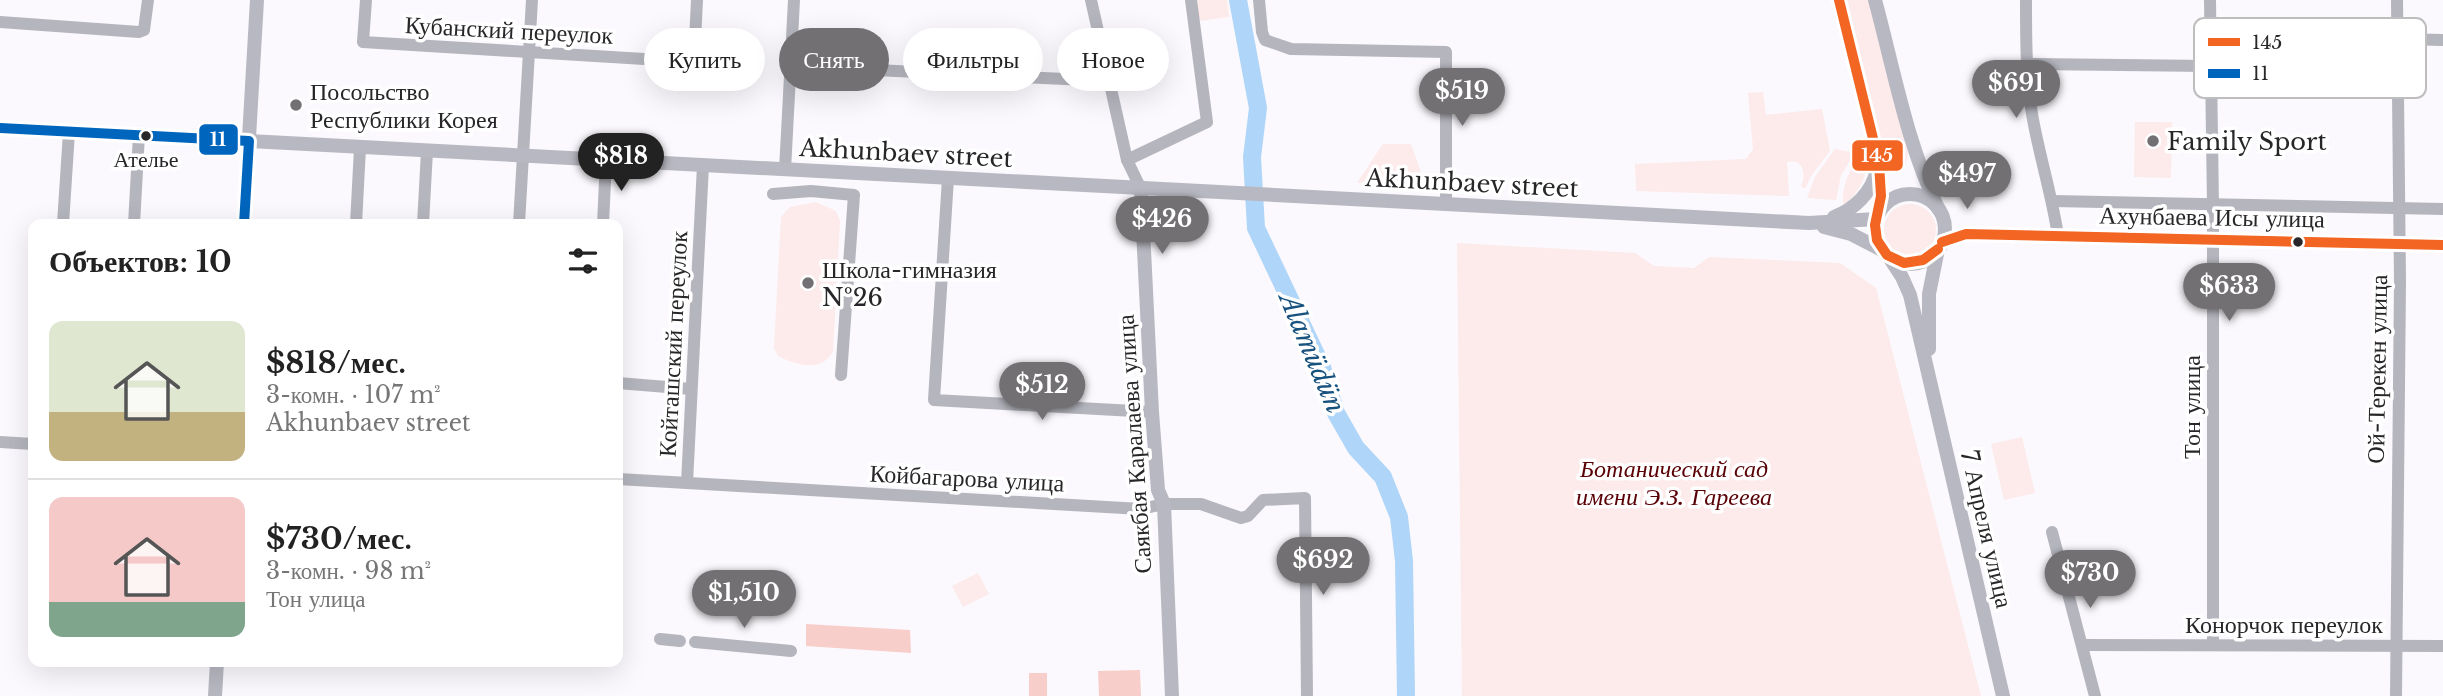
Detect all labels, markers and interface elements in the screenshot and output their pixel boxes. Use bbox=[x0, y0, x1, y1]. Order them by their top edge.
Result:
street label: Кубанский переулок bbox=[404, 10, 614, 50]
legend bbox=[2194, 18, 2426, 98]
chip: Купить bbox=[644, 28, 765, 91]
chip: Снять bbox=[779, 28, 889, 91]
chip: Фильтры bbox=[903, 28, 1043, 91]
chip: Новое bbox=[1057, 28, 1169, 91]
text: 145 bbox=[2252, 31, 2282, 54]
pin: $691 bbox=[1975, 60, 2057, 120]
text: 11 bbox=[2252, 62, 2269, 85]
pin: $519 bbox=[1421, 68, 1503, 128]
text: $691 bbox=[1988, 69, 2044, 97]
place label: Посольство Республики Корея bbox=[310, 77, 498, 134]
text: $519 bbox=[1435, 77, 1489, 105]
marker: Посольство Республики Корея bbox=[288, 97, 304, 113]
line badge: 11 bbox=[198, 123, 239, 156]
place label: Family Sport bbox=[2167, 127, 2326, 156]
text: 11 bbox=[210, 128, 226, 151]
marker: Ателье bbox=[139, 129, 153, 143]
street label: Akhunbaev street bbox=[798, 133, 1013, 173]
marker: Family Sport bbox=[2145, 133, 2161, 149]
pin: $818 bbox=[580, 134, 662, 193]
line badge: 145 bbox=[1851, 139, 1904, 172]
text: $818 bbox=[594, 142, 648, 170]
text: 145 bbox=[1861, 144, 1893, 167]
place label: Ателье bbox=[114, 146, 178, 173]
pin: $497 bbox=[1926, 152, 2008, 211]
text: $497 bbox=[1938, 160, 1996, 188]
street label: Akhunbaev street bbox=[1364, 163, 1579, 203]
pin: $426 bbox=[1121, 196, 1203, 256]
street label: Ахунбаева Исы улица bbox=[2099, 201, 2325, 233]
text: $426 bbox=[1132, 205, 1192, 233]
street label: Койташский переулок bbox=[653, 230, 693, 458]
unlabelled marker bbox=[2291, 235, 2305, 249]
icon: filters bbox=[564, 242, 602, 280]
text: Объектов: 10 bbox=[49, 243, 232, 280]
place label: Школа-гимназия №26 bbox=[822, 255, 997, 312]
pin: $633 bbox=[2188, 264, 2270, 323]
text: $633 bbox=[2199, 272, 2259, 300]
street label: Ой-Терекен улица bbox=[2361, 274, 2393, 464]
marker: Школа-гимназия №26 bbox=[800, 275, 816, 291]
water label: Alamüdün bbox=[1271, 285, 1352, 418]
street label: Саякбая Каралаева улица bbox=[1110, 313, 1158, 575]
text: $818/мес. bbox=[266, 344, 406, 381]
icon: home bbox=[105, 349, 189, 433]
street label: Тон улица bbox=[2177, 355, 2206, 459]
pin: $512 bbox=[1001, 362, 1083, 422]
text: $512 bbox=[1015, 371, 1069, 399]
text: 3-комн. · 107 m² bbox=[266, 381, 441, 409]
text: Akhunbaev street bbox=[266, 409, 471, 437]
street label: 7 Апреля улица bbox=[1955, 447, 2019, 611]
park label: Ботанический сад имени Э.З. Гареева bbox=[1576, 454, 1772, 511]
street label: Койбагарова улица bbox=[869, 458, 1065, 498]
text: $730/мес. bbox=[266, 520, 412, 557]
icon: home bbox=[105, 525, 189, 609]
pin: $692 bbox=[1282, 538, 1364, 597]
text: $692 bbox=[1293, 546, 1353, 574]
pin: $730 bbox=[2049, 550, 2131, 610]
text: 3-комн. · 98 m² bbox=[266, 557, 431, 585]
text: $730 bbox=[2061, 559, 2119, 587]
pin: $1,510 bbox=[687, 570, 801, 630]
text: $1,510 bbox=[708, 579, 780, 607]
text: Тон улица bbox=[266, 585, 366, 613]
street label: Конорчок переулок bbox=[2185, 610, 2383, 639]

